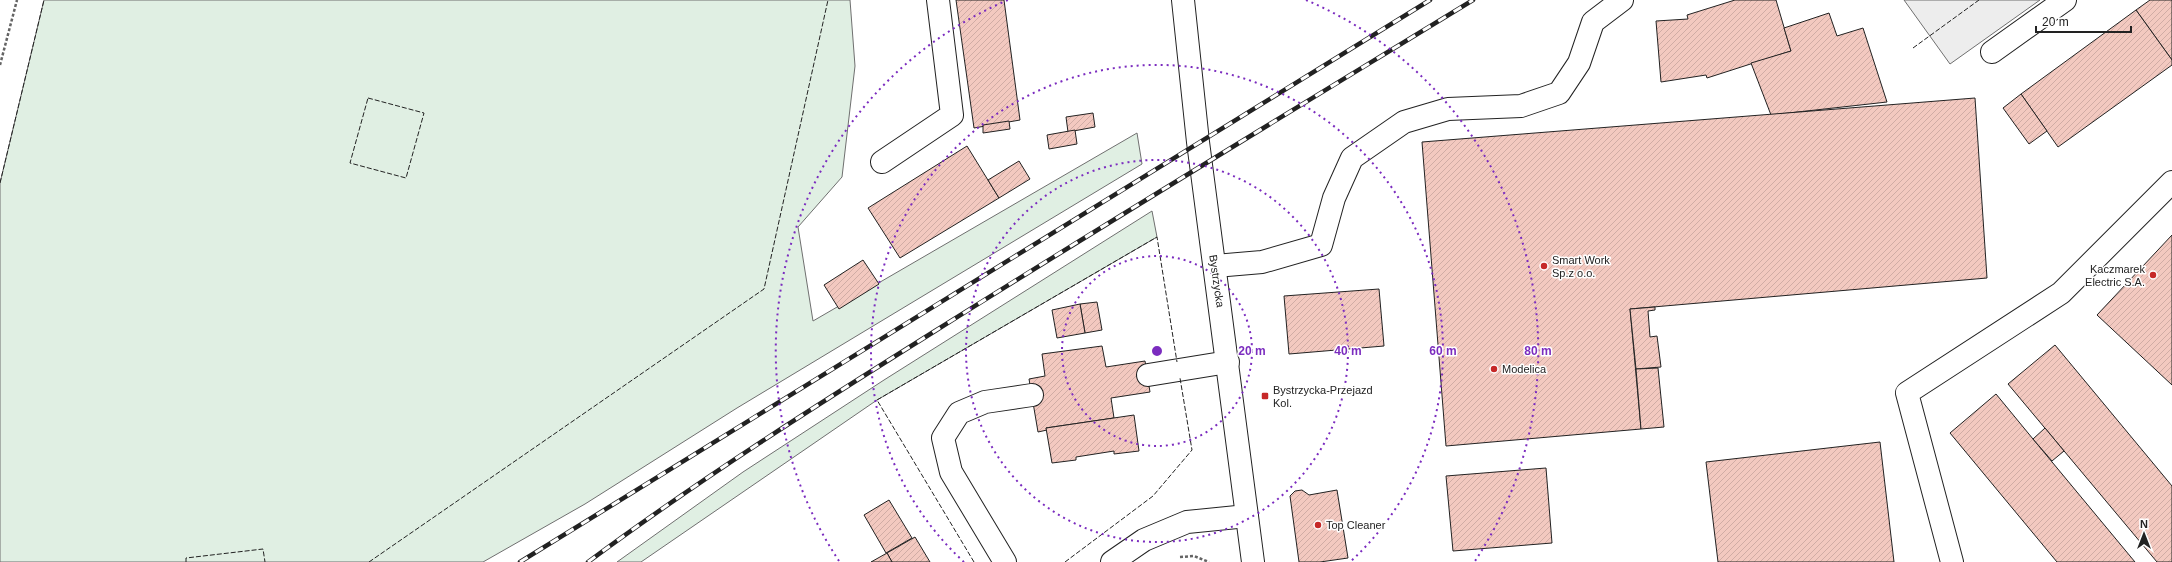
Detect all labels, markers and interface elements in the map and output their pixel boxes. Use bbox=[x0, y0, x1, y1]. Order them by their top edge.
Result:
scale bar bbox=[2036, 8, 2131, 34]
text: 20 m bbox=[2042, 15, 2069, 29]
street label: Bystrzycka bbox=[1207, 254, 1227, 309]
place label: Smart Work Sp.z o.o. bbox=[1552, 254, 1610, 279]
marker: Smart Work Sp.z o.o. bbox=[1539, 261, 1549, 271]
place label: Kaczmarek Electric S.A. bbox=[2085, 263, 2145, 288]
marker: Kaczmarek Electric S.A. bbox=[2148, 270, 2158, 280]
centre of rings bbox=[1150, 344, 1164, 358]
text: 20 m bbox=[1238, 344, 1266, 358]
text: 40 m bbox=[1334, 344, 1362, 358]
text: 60 m bbox=[1429, 344, 1457, 358]
text: 80 m bbox=[1524, 344, 1552, 358]
place label: Modelica bbox=[1502, 363, 1547, 375]
marker: Modelica bbox=[1489, 364, 1499, 374]
place label: Bystrzycka-Przejazd Kol. bbox=[1273, 384, 1373, 409]
marker: Bystrzycka-Przejazd Kol. bbox=[1260, 391, 1270, 401]
north arrow bbox=[2124, 514, 2164, 554]
text: N bbox=[2140, 518, 2148, 530]
place label: Top Cleaner bbox=[1326, 519, 1386, 531]
marker: Top Cleaner bbox=[1313, 520, 1323, 530]

